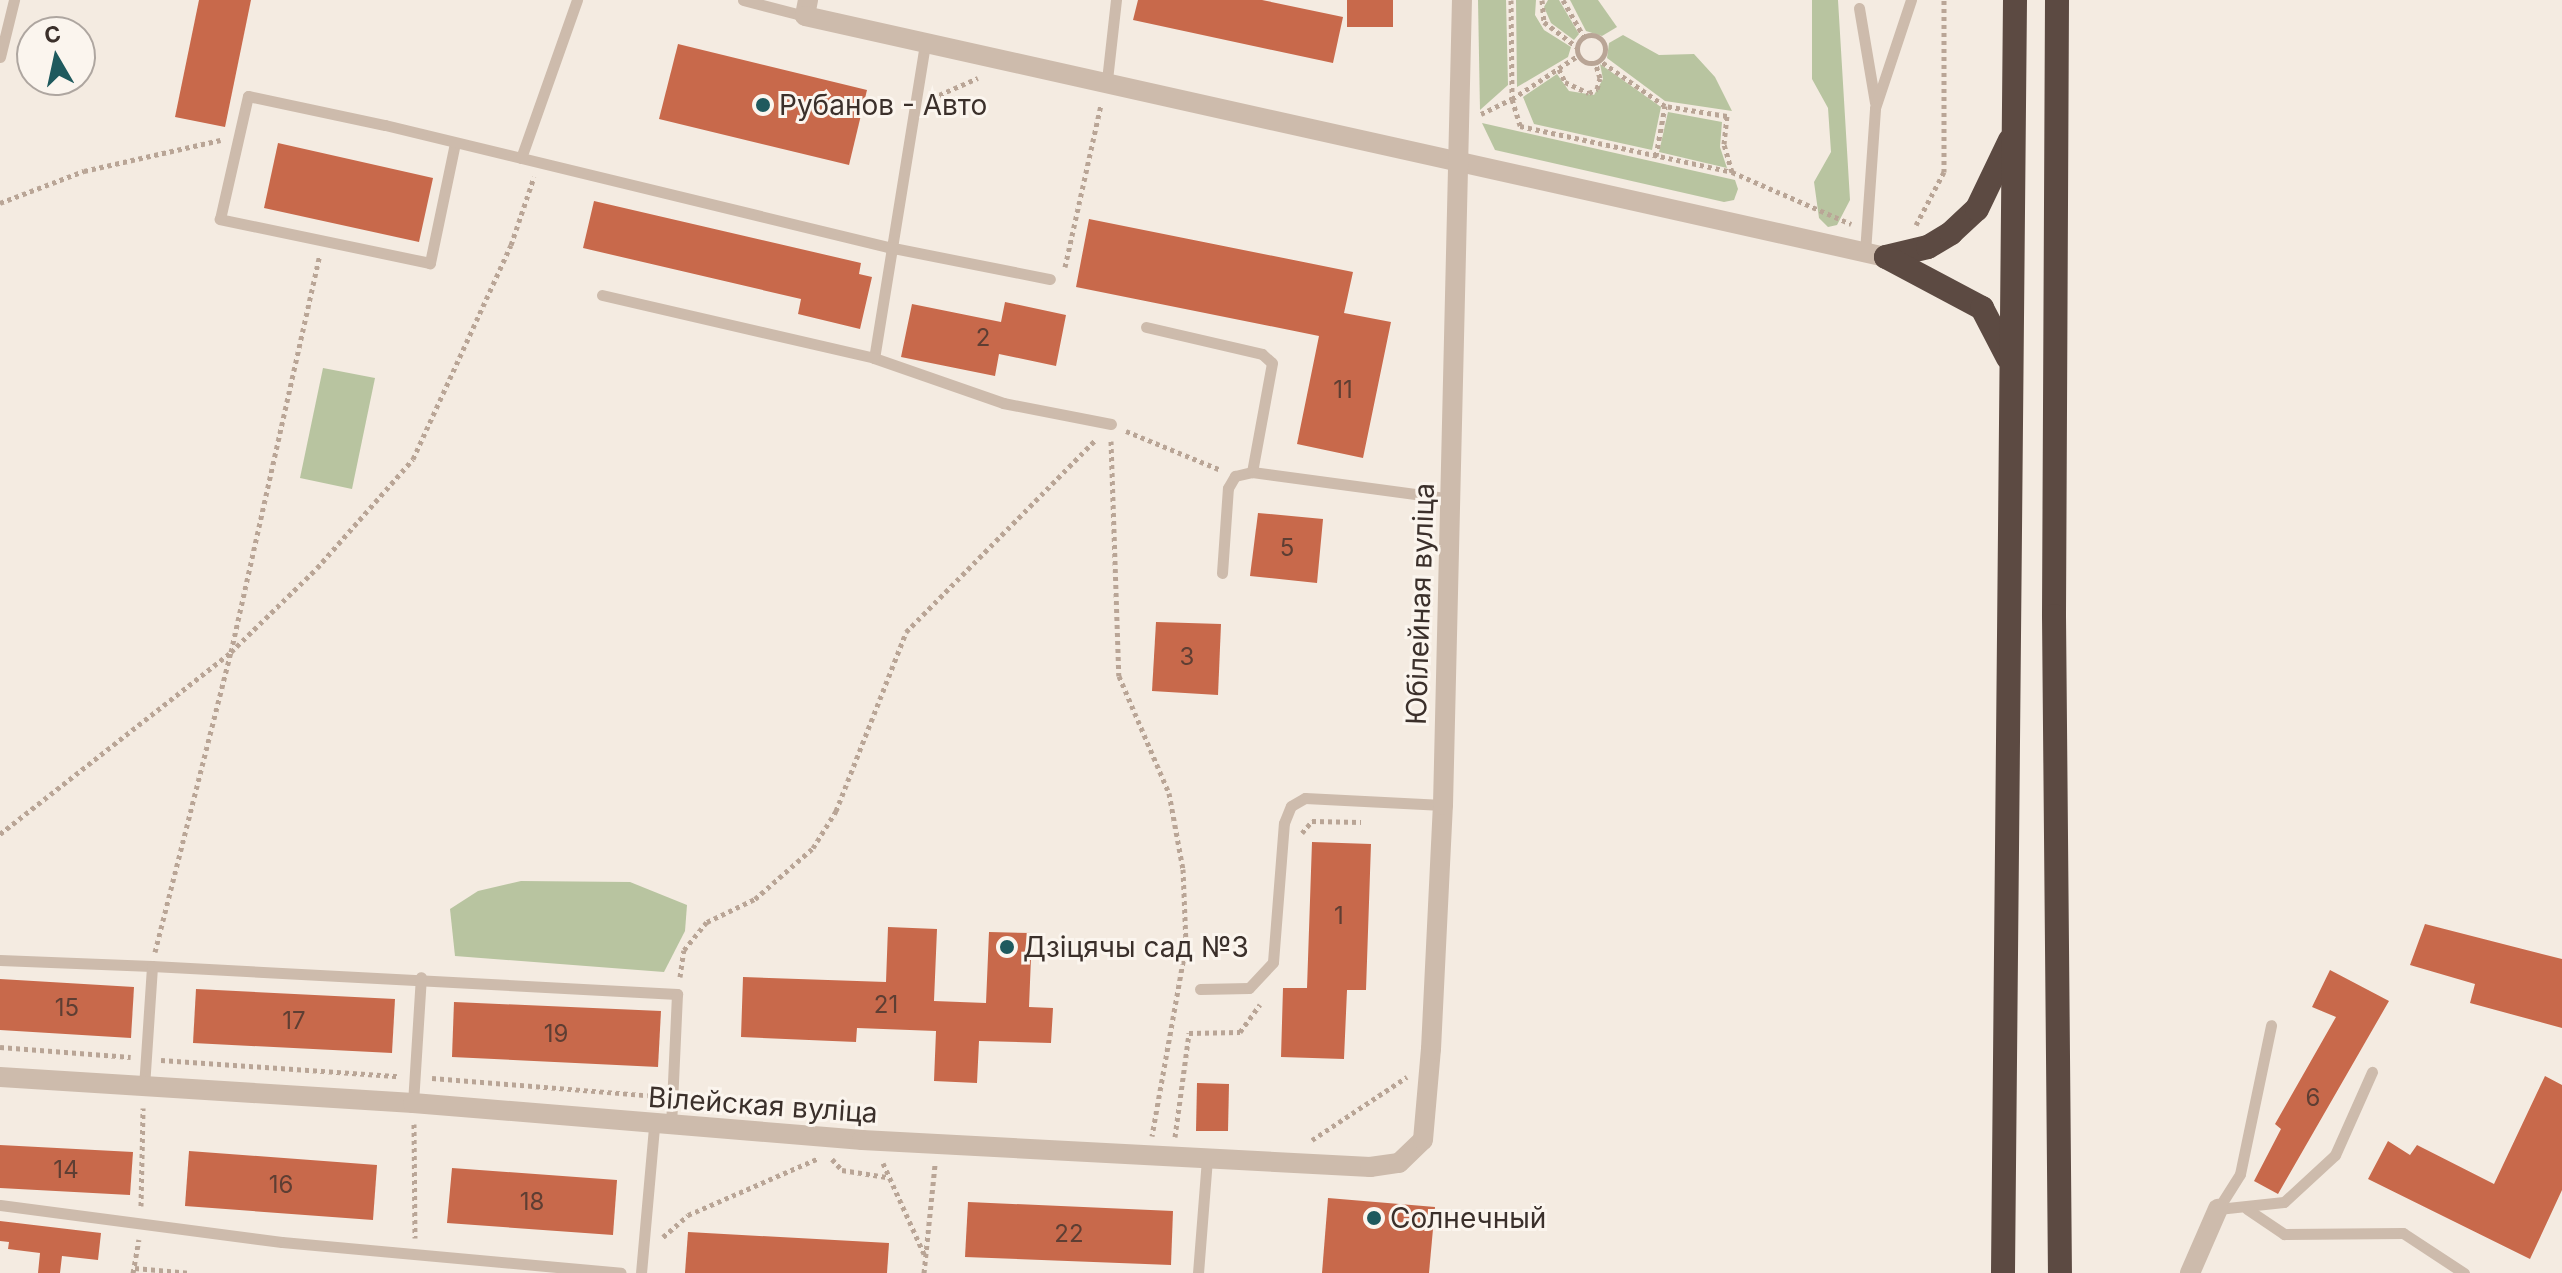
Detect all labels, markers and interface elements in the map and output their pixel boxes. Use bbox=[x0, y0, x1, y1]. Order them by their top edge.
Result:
north arrow bbox=[16, 16, 96, 96]
text: С bbox=[42, 20, 63, 48]
place label: Рубанов - Авто bbox=[779, 88, 987, 122]
marker: Рубанов - Авто bbox=[754, 96, 772, 114]
house number: 2 bbox=[976, 324, 990, 352]
house number: 11 bbox=[1333, 376, 1353, 404]
street label: Юбілейная вуліца bbox=[1399, 482, 1441, 726]
house number: 5 bbox=[1280, 534, 1294, 562]
house number: 3 bbox=[1180, 643, 1194, 671]
house number: 1 bbox=[1334, 902, 1344, 930]
place label: Дзіцячы сад №3 bbox=[1023, 930, 1249, 964]
marker: Дзіцячы сад №3 bbox=[998, 938, 1016, 956]
house number: 21 bbox=[874, 991, 898, 1019]
house number: 15 bbox=[55, 994, 79, 1022]
house number: 17 bbox=[282, 1007, 306, 1035]
house number: 19 bbox=[544, 1020, 568, 1048]
street label: Вілейская вуліца bbox=[647, 1080, 879, 1130]
house number: 6 bbox=[2306, 1084, 2320, 1112]
house number: 14 bbox=[53, 1156, 79, 1184]
house number: 16 bbox=[269, 1171, 293, 1199]
house number: 18 bbox=[520, 1188, 544, 1216]
place label: Солнечный bbox=[1390, 1201, 1546, 1235]
marker: Солнечный bbox=[1365, 1209, 1383, 1227]
house number: 22 bbox=[1054, 1220, 1084, 1248]

